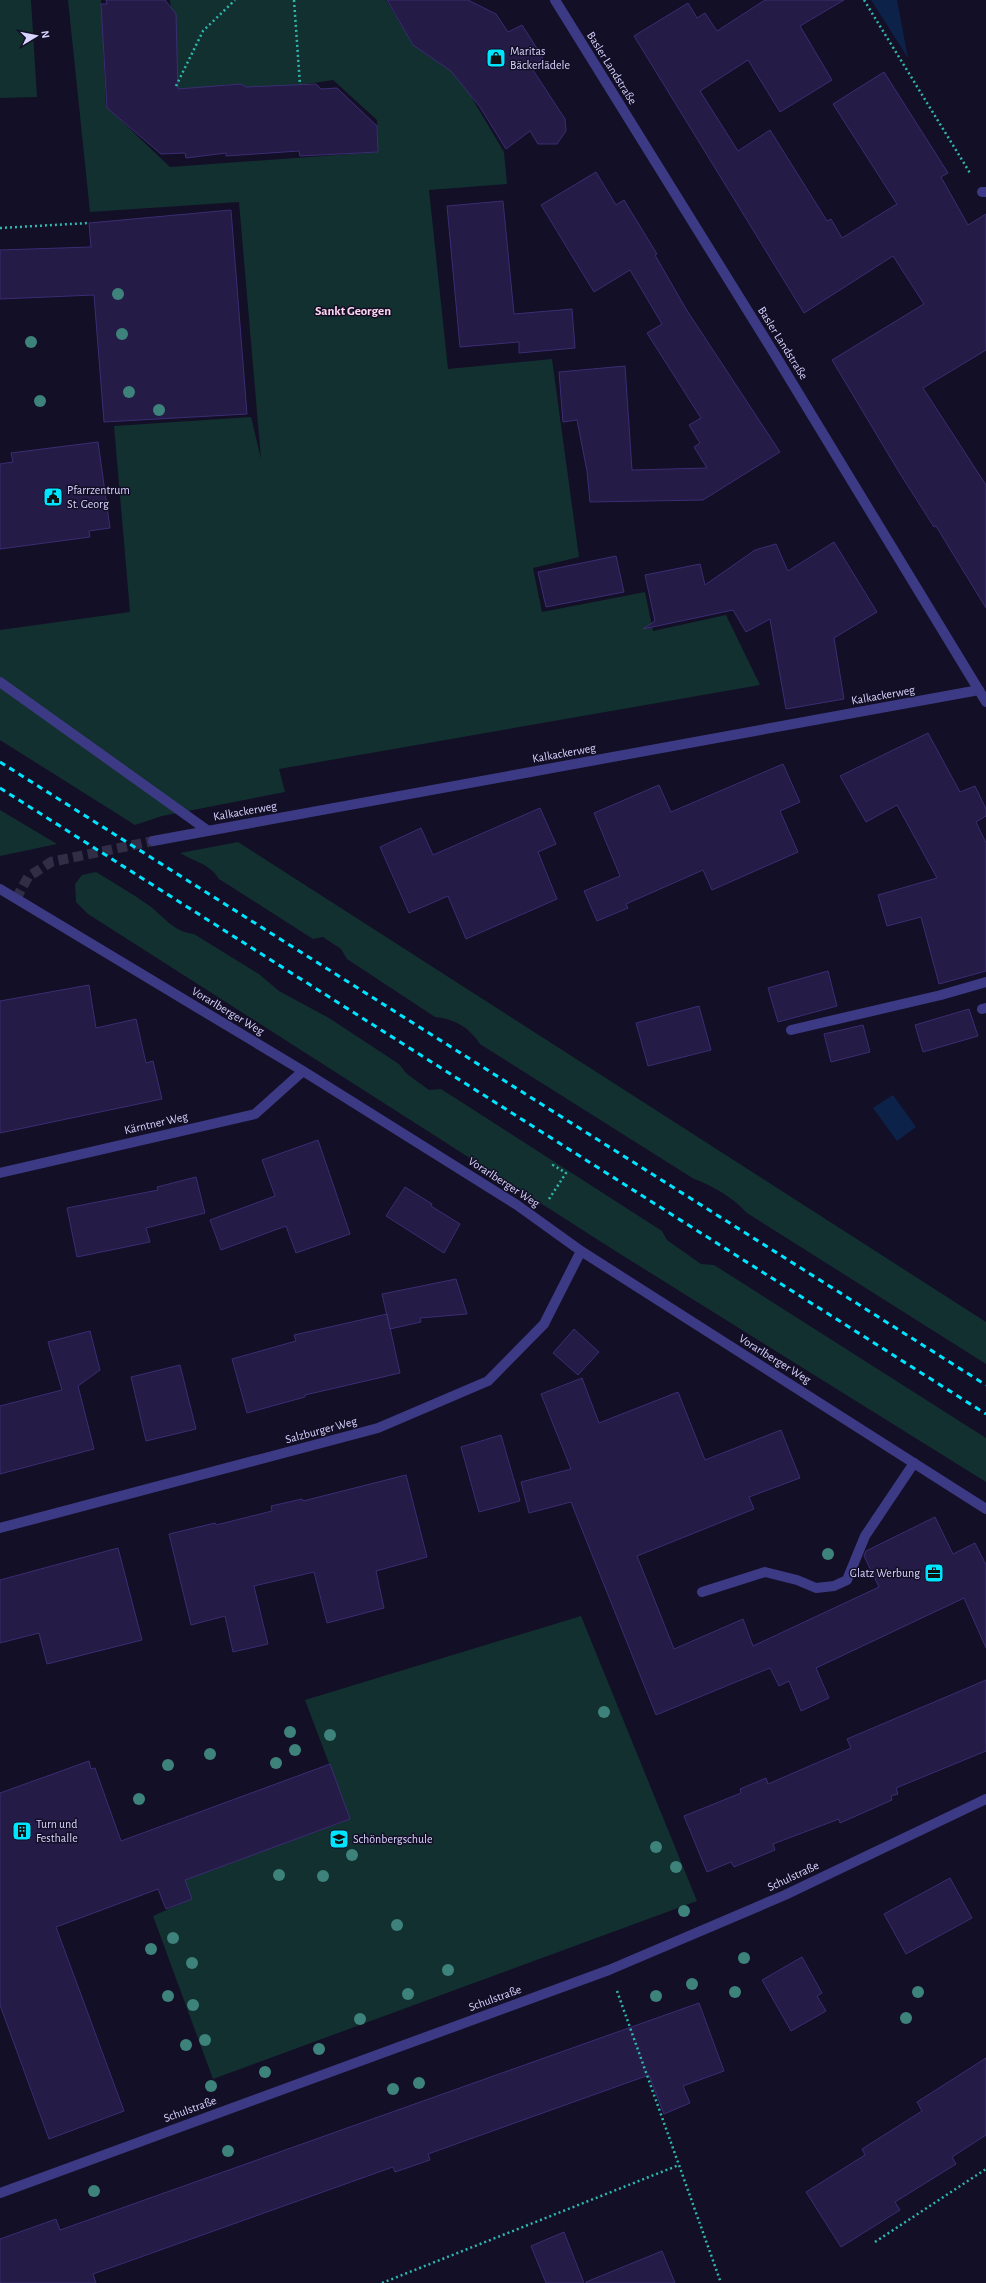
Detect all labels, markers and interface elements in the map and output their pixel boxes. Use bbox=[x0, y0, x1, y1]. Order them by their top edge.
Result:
north arrow bbox=[16, 16, 56, 56]
street label: Basler Landstraße bbox=[585, 29, 639, 107]
text: N bbox=[39, 30, 51, 39]
place label: Maritas Bäckerlädele bbox=[510, 45, 570, 71]
shop icon: Maritas Bäckerlädele bbox=[485, 47, 507, 69]
street label: Basler Landstraße bbox=[756, 304, 810, 382]
district label: Sankt Georgen bbox=[315, 305, 391, 318]
place label: Pfarrzentrum St. Georg bbox=[67, 484, 130, 510]
public building icon: Pfarrzentrum St. Georg bbox=[42, 486, 64, 508]
street label: Kalkackerweg bbox=[850, 683, 916, 706]
street label: Kalkackerweg bbox=[531, 741, 597, 764]
street label: Kalkackerweg bbox=[212, 799, 278, 822]
street label: Vorarlberger Weg bbox=[190, 985, 266, 1037]
street label: Kärntner Weg bbox=[123, 1110, 189, 1136]
street label: Vorarlberger Weg bbox=[466, 1155, 542, 1210]
street label: Vorarlberger Weg bbox=[737, 1332, 813, 1386]
street label: Salzburger Weg bbox=[284, 1415, 358, 1445]
office icon: Glatz Werbung bbox=[923, 1562, 945, 1584]
place label: Glatz Werbung bbox=[850, 1567, 920, 1579]
place label: Turn und Festhalle bbox=[36, 1818, 78, 1844]
building icon: Turn und Festhalle bbox=[11, 1820, 33, 1842]
school or university icon: Schönbergschule bbox=[328, 1828, 350, 1850]
place label: Schönbergschule bbox=[353, 1833, 433, 1845]
street label: Schulstraße bbox=[765, 1859, 821, 1893]
street label: Schulstraße bbox=[467, 1983, 523, 2013]
street label: Schulstraße bbox=[162, 2094, 218, 2124]

